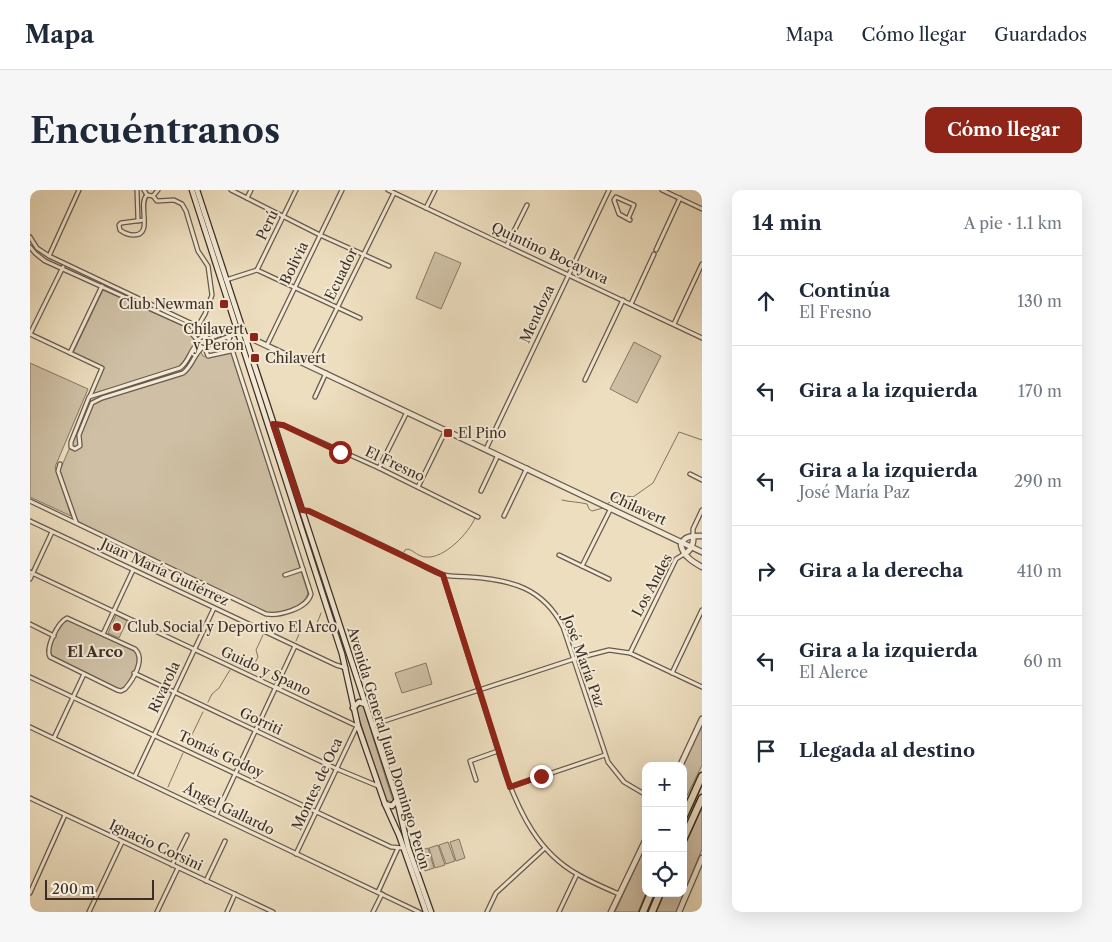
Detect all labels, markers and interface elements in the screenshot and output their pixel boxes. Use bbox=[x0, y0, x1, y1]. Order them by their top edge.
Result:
text: Mapa bbox=[25, 20, 94, 49]
text: Mapa bbox=[785, 24, 834, 46]
text: Cómo llegar bbox=[862, 24, 966, 46]
text: Guardados bbox=[994, 24, 1087, 46]
button: Cómo llegar bbox=[925, 107, 1082, 153]
text: Encuéntranos bbox=[30, 109, 280, 152]
street label: Perú bbox=[252, 207, 282, 243]
text: 14 min bbox=[752, 210, 822, 235]
text: A pie · 1.1 km bbox=[964, 213, 1062, 233]
street label: Quintino Bocayuva bbox=[489, 218, 612, 288]
street label: Bolivia bbox=[276, 238, 312, 288]
street label: Ecuador bbox=[321, 245, 361, 303]
text: Continúa bbox=[799, 279, 890, 302]
street label: Mendoza bbox=[516, 281, 559, 346]
icon: ahead bbox=[752, 287, 780, 315]
text: 130 m bbox=[1017, 291, 1062, 311]
place label: Club Newman bbox=[119, 295, 214, 313]
marker: Club Newman bbox=[218, 298, 230, 310]
text: El Fresno bbox=[799, 302, 872, 322]
place label: Chilavert y Perón bbox=[183, 320, 244, 354]
marker: Chilavert y Perón bbox=[248, 331, 260, 343]
place label: Chilavert bbox=[265, 349, 326, 367]
marker: Chilavert bbox=[249, 352, 261, 364]
icon: left bbox=[752, 377, 780, 405]
text: Gira a la izquierda bbox=[799, 379, 978, 402]
text: 170 m bbox=[1018, 381, 1062, 401]
place label: El Pino bbox=[458, 424, 506, 442]
marker: El Pino bbox=[442, 427, 454, 439]
route start bbox=[329, 441, 352, 464]
street label: El Fresno bbox=[362, 442, 428, 486]
text: Gira a la izquierda bbox=[799, 459, 978, 482]
icon: left bbox=[752, 467, 780, 495]
text: 290 m bbox=[1014, 471, 1062, 491]
text: José María Paz bbox=[799, 482, 910, 502]
street label: Chilavert bbox=[607, 487, 669, 529]
street label: Juan María Gutiérrez bbox=[96, 534, 232, 610]
street label: Los Andes bbox=[628, 550, 676, 620]
icon: right bbox=[752, 557, 780, 585]
text: Gira a la derecha bbox=[799, 559, 963, 582]
text: 410 m bbox=[1017, 561, 1062, 581]
street label: José María Paz bbox=[558, 610, 609, 710]
place label: Club Social y Deportivo El Arco bbox=[127, 618, 337, 636]
marker: Club Social y Deportivo El Arco bbox=[111, 621, 123, 633]
street label: Avenida General Juan Domingo Perón bbox=[343, 624, 435, 872]
text: Gira a la izquierda bbox=[799, 639, 978, 662]
district label: El Arco bbox=[67, 642, 123, 661]
street label: Guido y Spano bbox=[218, 642, 314, 700]
icon: left bbox=[752, 647, 780, 675]
text: 60 m bbox=[1023, 651, 1062, 671]
street label: Rivarola bbox=[144, 658, 184, 716]
text: El Alerce bbox=[799, 662, 868, 682]
street label: Gorriti bbox=[237, 703, 285, 739]
street label: Tomás Godoy bbox=[175, 726, 267, 782]
street label: Montes de Oca bbox=[288, 734, 347, 833]
icon: arrive bbox=[752, 737, 780, 765]
text: Llegada al destino bbox=[799, 739, 975, 762]
map controls bbox=[642, 762, 687, 897]
button: + bbox=[642, 762, 687, 807]
route end bbox=[530, 765, 553, 788]
street label: Ángel Gallardo bbox=[179, 779, 278, 839]
button: − bbox=[642, 807, 687, 852]
street label: Ignacio Corsini bbox=[106, 815, 206, 875]
button: locate bbox=[642, 852, 687, 897]
scale bar bbox=[45, 877, 154, 900]
text: 200 m bbox=[52, 880, 95, 898]

